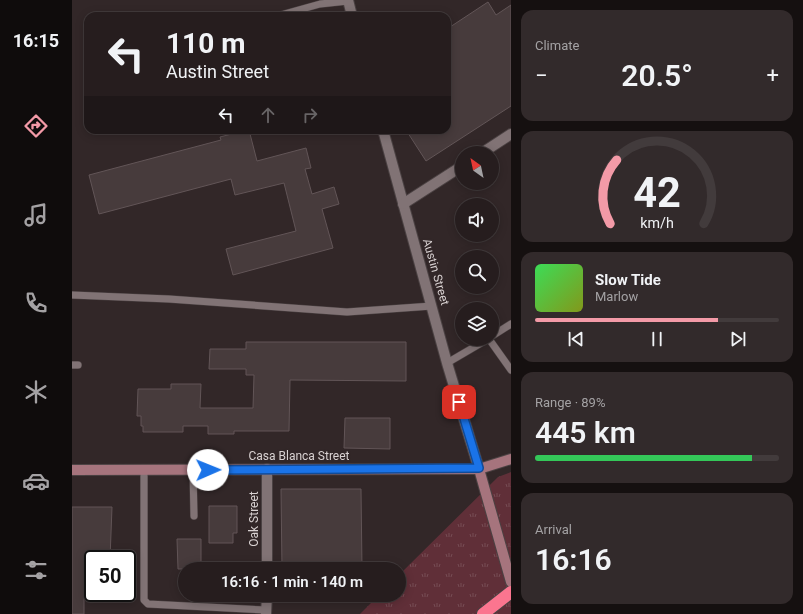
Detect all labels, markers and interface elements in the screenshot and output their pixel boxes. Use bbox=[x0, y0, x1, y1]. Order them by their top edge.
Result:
text: 110 m bbox=[166, 27, 245, 60]
icon: left bbox=[100, 28, 152, 80]
text: 16:15 bbox=[13, 30, 59, 51]
text: Climate bbox=[535, 38, 579, 53]
text: 20.5° bbox=[621, 58, 693, 93]
text: Austin Street bbox=[166, 61, 269, 82]
text: − bbox=[535, 63, 548, 88]
text: + bbox=[767, 63, 779, 88]
icon: left bbox=[215, 104, 237, 126]
icon: ahead bbox=[257, 104, 279, 126]
icon: right bbox=[299, 104, 321, 126]
icon: directions bbox=[22, 112, 50, 140]
north arrow bbox=[455, 146, 499, 190]
map controls bbox=[455, 146, 499, 346]
text: 42 bbox=[633, 168, 681, 217]
button: sound bbox=[455, 198, 499, 242]
icon: music bbox=[22, 201, 50, 229]
text: km/h bbox=[640, 215, 674, 231]
street label: Austin Street bbox=[420, 237, 452, 307]
button: search bbox=[455, 250, 499, 294]
text: Slow Tide bbox=[595, 271, 661, 289]
icon: phone bbox=[22, 289, 50, 317]
text: Marlow bbox=[595, 289, 638, 304]
button: layers bbox=[455, 302, 499, 346]
icon: previous bbox=[565, 328, 587, 350]
icon: pause bbox=[646, 328, 668, 350]
icon: next bbox=[727, 328, 749, 350]
icon: climate bbox=[22, 378, 50, 406]
pin bbox=[442, 385, 476, 419]
icon: arrive bbox=[448, 391, 470, 413]
text: Range · 89% bbox=[535, 395, 605, 410]
text: 445 km bbox=[535, 415, 636, 450]
position arrow bbox=[187, 449, 229, 491]
street label: Casa Blanca Street bbox=[248, 449, 350, 463]
icon: car bbox=[22, 467, 50, 495]
street label: Oak Street bbox=[247, 491, 261, 547]
text: Arrival bbox=[535, 522, 572, 537]
text: 16:16 bbox=[535, 542, 612, 577]
speed limit sign: 50 bbox=[84, 550, 136, 602]
icon: filters bbox=[22, 556, 50, 584]
text: 16:16 · 1 min · 140 m bbox=[221, 573, 363, 591]

